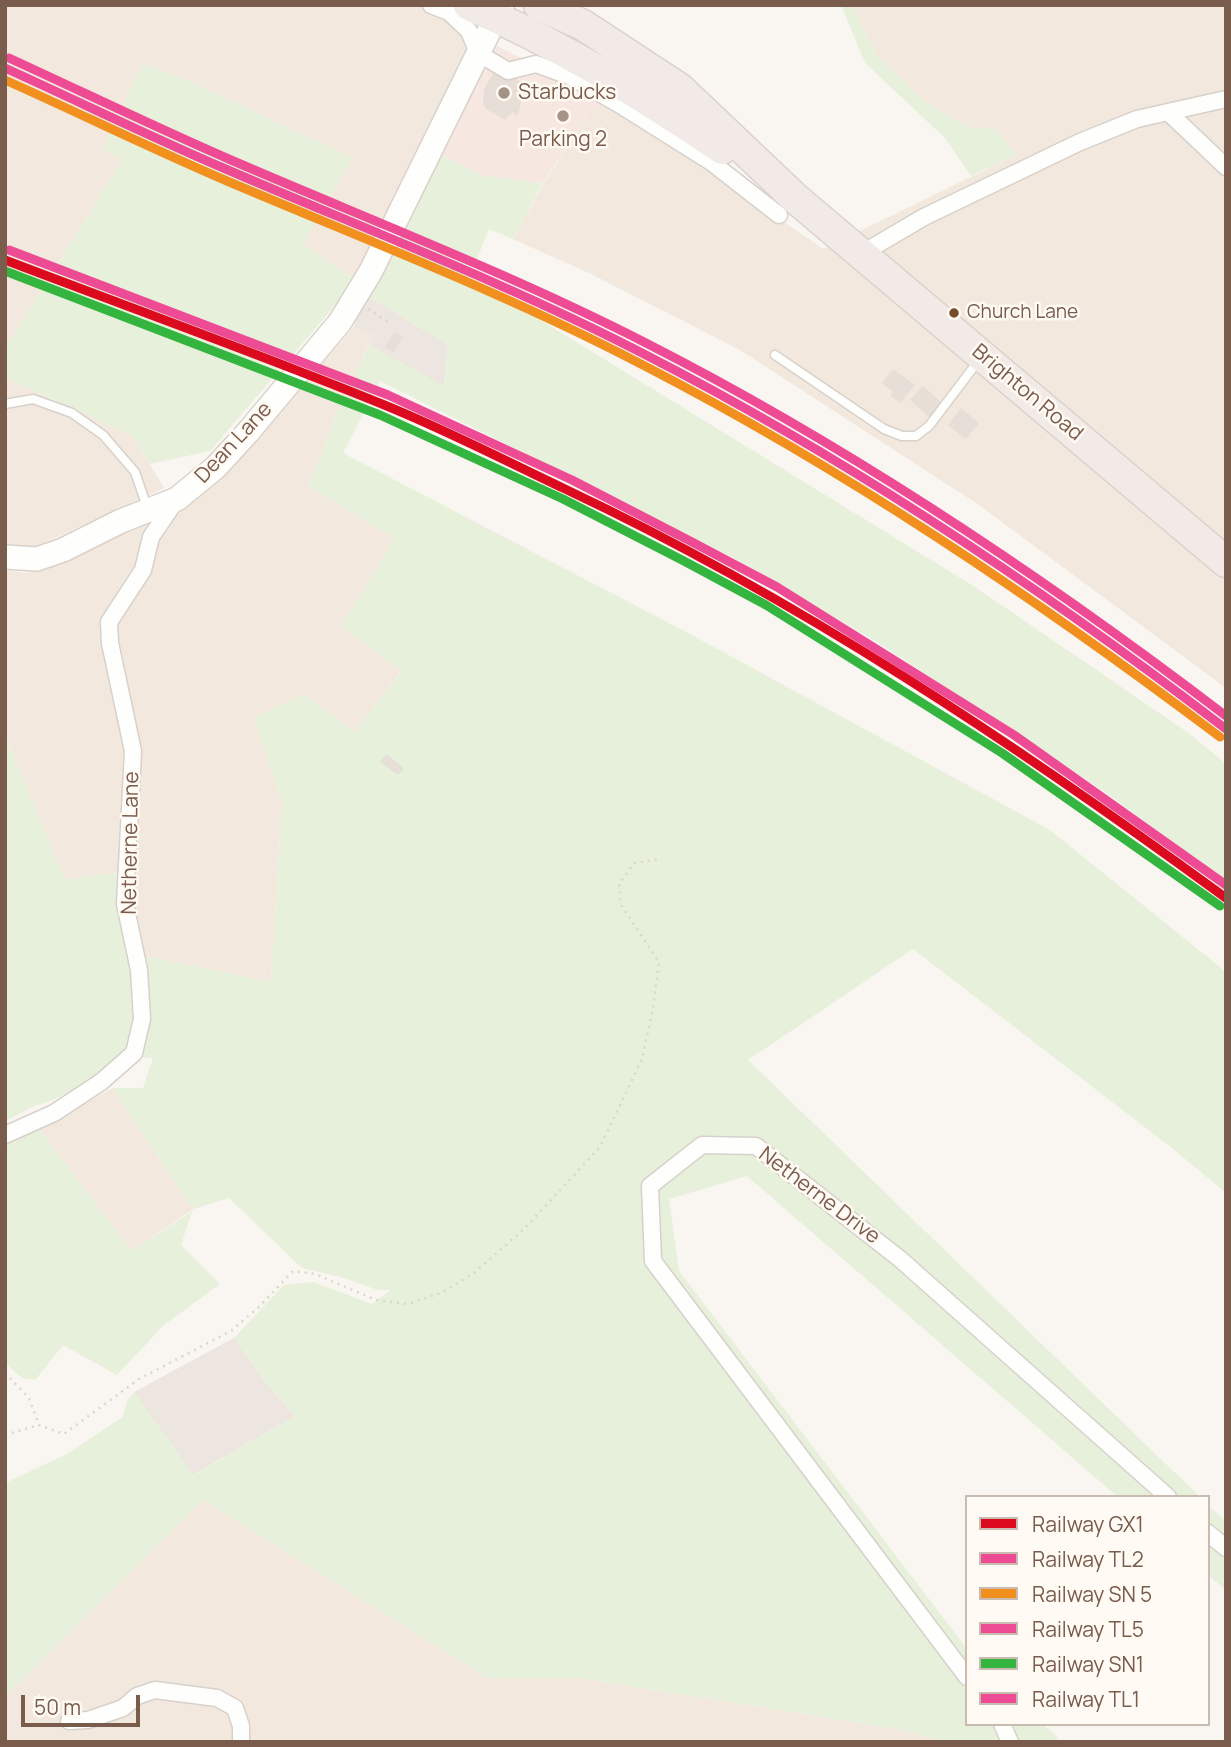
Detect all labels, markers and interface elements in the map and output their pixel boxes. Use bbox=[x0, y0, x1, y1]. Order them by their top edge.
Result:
place label: Starbucks bbox=[518, 80, 616, 106]
marker: Starbucks bbox=[496, 85, 512, 101]
marker: Parking 2 bbox=[555, 108, 571, 124]
place label: Parking 2 bbox=[519, 127, 607, 153]
place label: Church Lane bbox=[967, 302, 1078, 324]
marker: Church Lane bbox=[947, 306, 961, 320]
street label: Brighton Road bbox=[966, 339, 1088, 447]
street label: Dean Lane bbox=[190, 397, 278, 489]
street label: Netherne Lane bbox=[117, 771, 145, 915]
street label: Netherne Drive bbox=[753, 1142, 885, 1250]
legend bbox=[965, 1495, 1210, 1726]
text: Railway GX1 bbox=[1032, 1510, 1144, 1538]
text: Railway TL2 bbox=[1032, 1545, 1144, 1573]
text: Railway SN 5 bbox=[1032, 1580, 1152, 1608]
text: Railway TL5 bbox=[1032, 1615, 1144, 1643]
text: Railway SN1 bbox=[1032, 1650, 1144, 1678]
scale bar bbox=[24, 1680, 144, 1724]
text: Railway TL1 bbox=[1032, 1685, 1140, 1713]
text: 50 m bbox=[34, 1693, 81, 1721]

